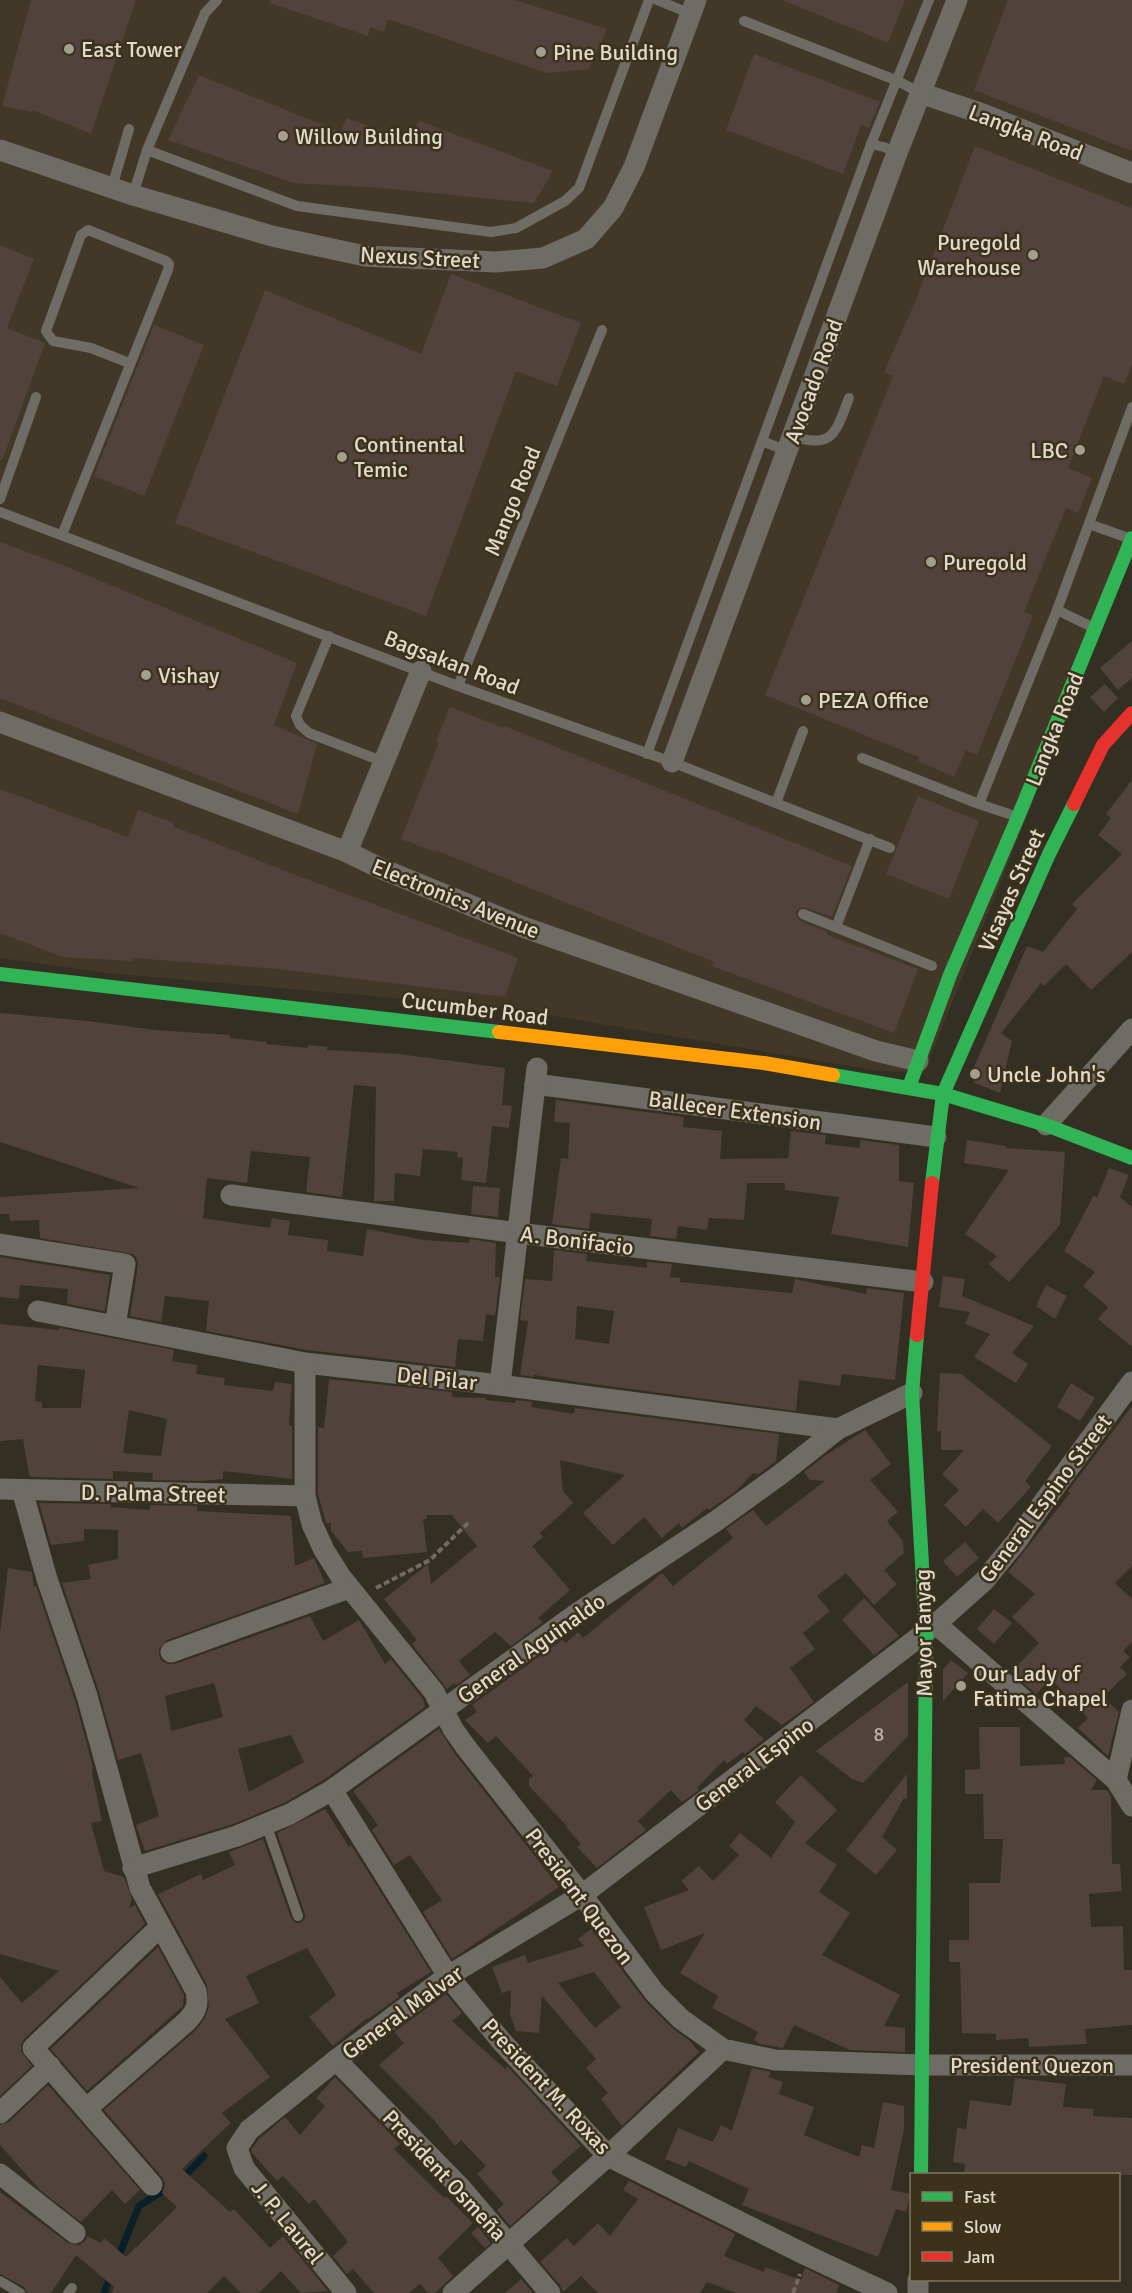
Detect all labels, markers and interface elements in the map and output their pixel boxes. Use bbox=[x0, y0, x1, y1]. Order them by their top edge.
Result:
place label: East Tower bbox=[81, 36, 182, 63]
place label: Pine Building bbox=[553, 39, 678, 66]
marker: East Tower bbox=[62, 42, 76, 56]
marker: Pine Building bbox=[534, 45, 548, 59]
street label: Langka Road bbox=[965, 98, 1087, 167]
place label: Willow Building bbox=[295, 123, 443, 150]
marker: Willow Building bbox=[276, 129, 290, 143]
place label: Puregold Warehouse bbox=[917, 229, 1021, 281]
street label: Nexus Street bbox=[359, 241, 481, 274]
marker: Puregold Warehouse bbox=[1026, 248, 1040, 262]
street label: Avocado Road bbox=[778, 315, 849, 447]
place label: Continental Temic bbox=[354, 431, 465, 483]
place label: LBC bbox=[1030, 437, 1068, 464]
street label: Mango Road bbox=[478, 442, 547, 560]
marker: LBC bbox=[1073, 443, 1087, 457]
marker: Continental Temic bbox=[335, 450, 349, 464]
place label: Puregold bbox=[943, 549, 1027, 576]
marker: Puregold bbox=[924, 555, 938, 569]
street label: Bagsakan Road bbox=[380, 624, 523, 701]
place label: Vishay bbox=[158, 662, 220, 689]
marker: Vishay bbox=[139, 668, 153, 682]
street label: Langka Road bbox=[1019, 668, 1089, 790]
place label: PEZA Office bbox=[818, 687, 929, 714]
marker: PEZA Office bbox=[799, 693, 813, 707]
street label: Visayas Street bbox=[972, 824, 1051, 956]
street label: Electronics Avenue bbox=[368, 853, 544, 944]
street label: Cucumber Road bbox=[400, 986, 550, 1031]
place label: Uncle John's bbox=[987, 1061, 1106, 1088]
marker: Uncle John's bbox=[968, 1067, 982, 1081]
street label: Ballecer Extension bbox=[647, 1085, 823, 1136]
street label: A. Bonifacio bbox=[519, 1220, 635, 1261]
street label: Del Pilar bbox=[395, 1361, 479, 1396]
street label: General Espino Street bbox=[973, 1409, 1118, 1588]
street label: D. Palma Street bbox=[80, 1479, 226, 1508]
street label: Mayor Tanyag bbox=[909, 1569, 938, 1697]
street label: General Aguinaldo bbox=[452, 1587, 610, 1709]
place label: Our Lady of Fatima Chapel bbox=[973, 1660, 1108, 1712]
marker: Our Lady of Fatima Chapel bbox=[954, 1679, 968, 1693]
street label: General Espino bbox=[690, 1711, 819, 1818]
house number: 8 bbox=[874, 1722, 884, 1747]
street label: President Quezon bbox=[519, 1823, 640, 1970]
street label: General Malvar bbox=[337, 1959, 468, 2065]
street label: President M. Roxas bbox=[476, 2012, 617, 2160]
street label: President Quezon bbox=[950, 2052, 1114, 2079]
street label: President Osmeña bbox=[377, 2104, 512, 2247]
legend bbox=[910, 2173, 1120, 2281]
street label: J. P. Laurel bbox=[246, 2175, 329, 2270]
text: Fast bbox=[964, 2186, 996, 2208]
text: Slow bbox=[964, 2216, 1001, 2238]
text: Jam bbox=[964, 2246, 995, 2268]

